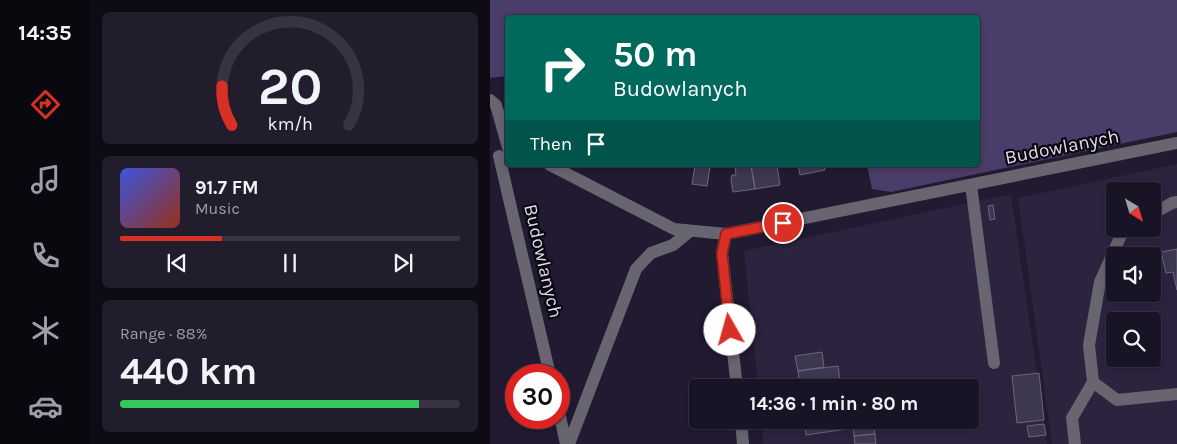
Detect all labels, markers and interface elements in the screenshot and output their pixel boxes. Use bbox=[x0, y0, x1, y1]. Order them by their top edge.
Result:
text: 14:35 bbox=[18, 20, 72, 46]
text: 50 m bbox=[613, 34, 698, 75]
icon: right bbox=[530, 35, 595, 100]
text: 20 bbox=[258, 56, 322, 117]
text: Budowlanych bbox=[613, 76, 747, 102]
icon: directions bbox=[28, 87, 63, 122]
text: km/h bbox=[267, 114, 313, 135]
street label: Budowlanych bbox=[1003, 125, 1121, 169]
icon: arrive bbox=[582, 130, 610, 158]
text: Then bbox=[530, 133, 572, 155]
icon: music bbox=[28, 162, 63, 197]
text: 91.7 FM bbox=[195, 177, 259, 199]
north arrow bbox=[1106, 182, 1161, 238]
map controls bbox=[1106, 182, 1161, 367]
text: Music bbox=[195, 199, 240, 218]
street label: Budowlanych bbox=[519, 202, 567, 320]
pin bbox=[762, 202, 804, 244]
icon: arrive bbox=[769, 209, 797, 237]
icon: phone bbox=[28, 238, 63, 273]
button: sound bbox=[1106, 247, 1161, 302]
icon: previous bbox=[163, 249, 191, 277]
icon: pause bbox=[276, 249, 304, 277]
icon: next bbox=[389, 249, 417, 277]
position arrow bbox=[703, 303, 755, 355]
button: search bbox=[1106, 312, 1161, 367]
icon: climate bbox=[28, 313, 63, 348]
text: Range · 88% bbox=[120, 324, 207, 343]
text: 440 km bbox=[120, 349, 257, 394]
speed limit sign: 30 bbox=[505, 364, 570, 429]
icon: car bbox=[28, 389, 63, 424]
text: 14:36 · 1 min · 80 m bbox=[750, 393, 918, 415]

